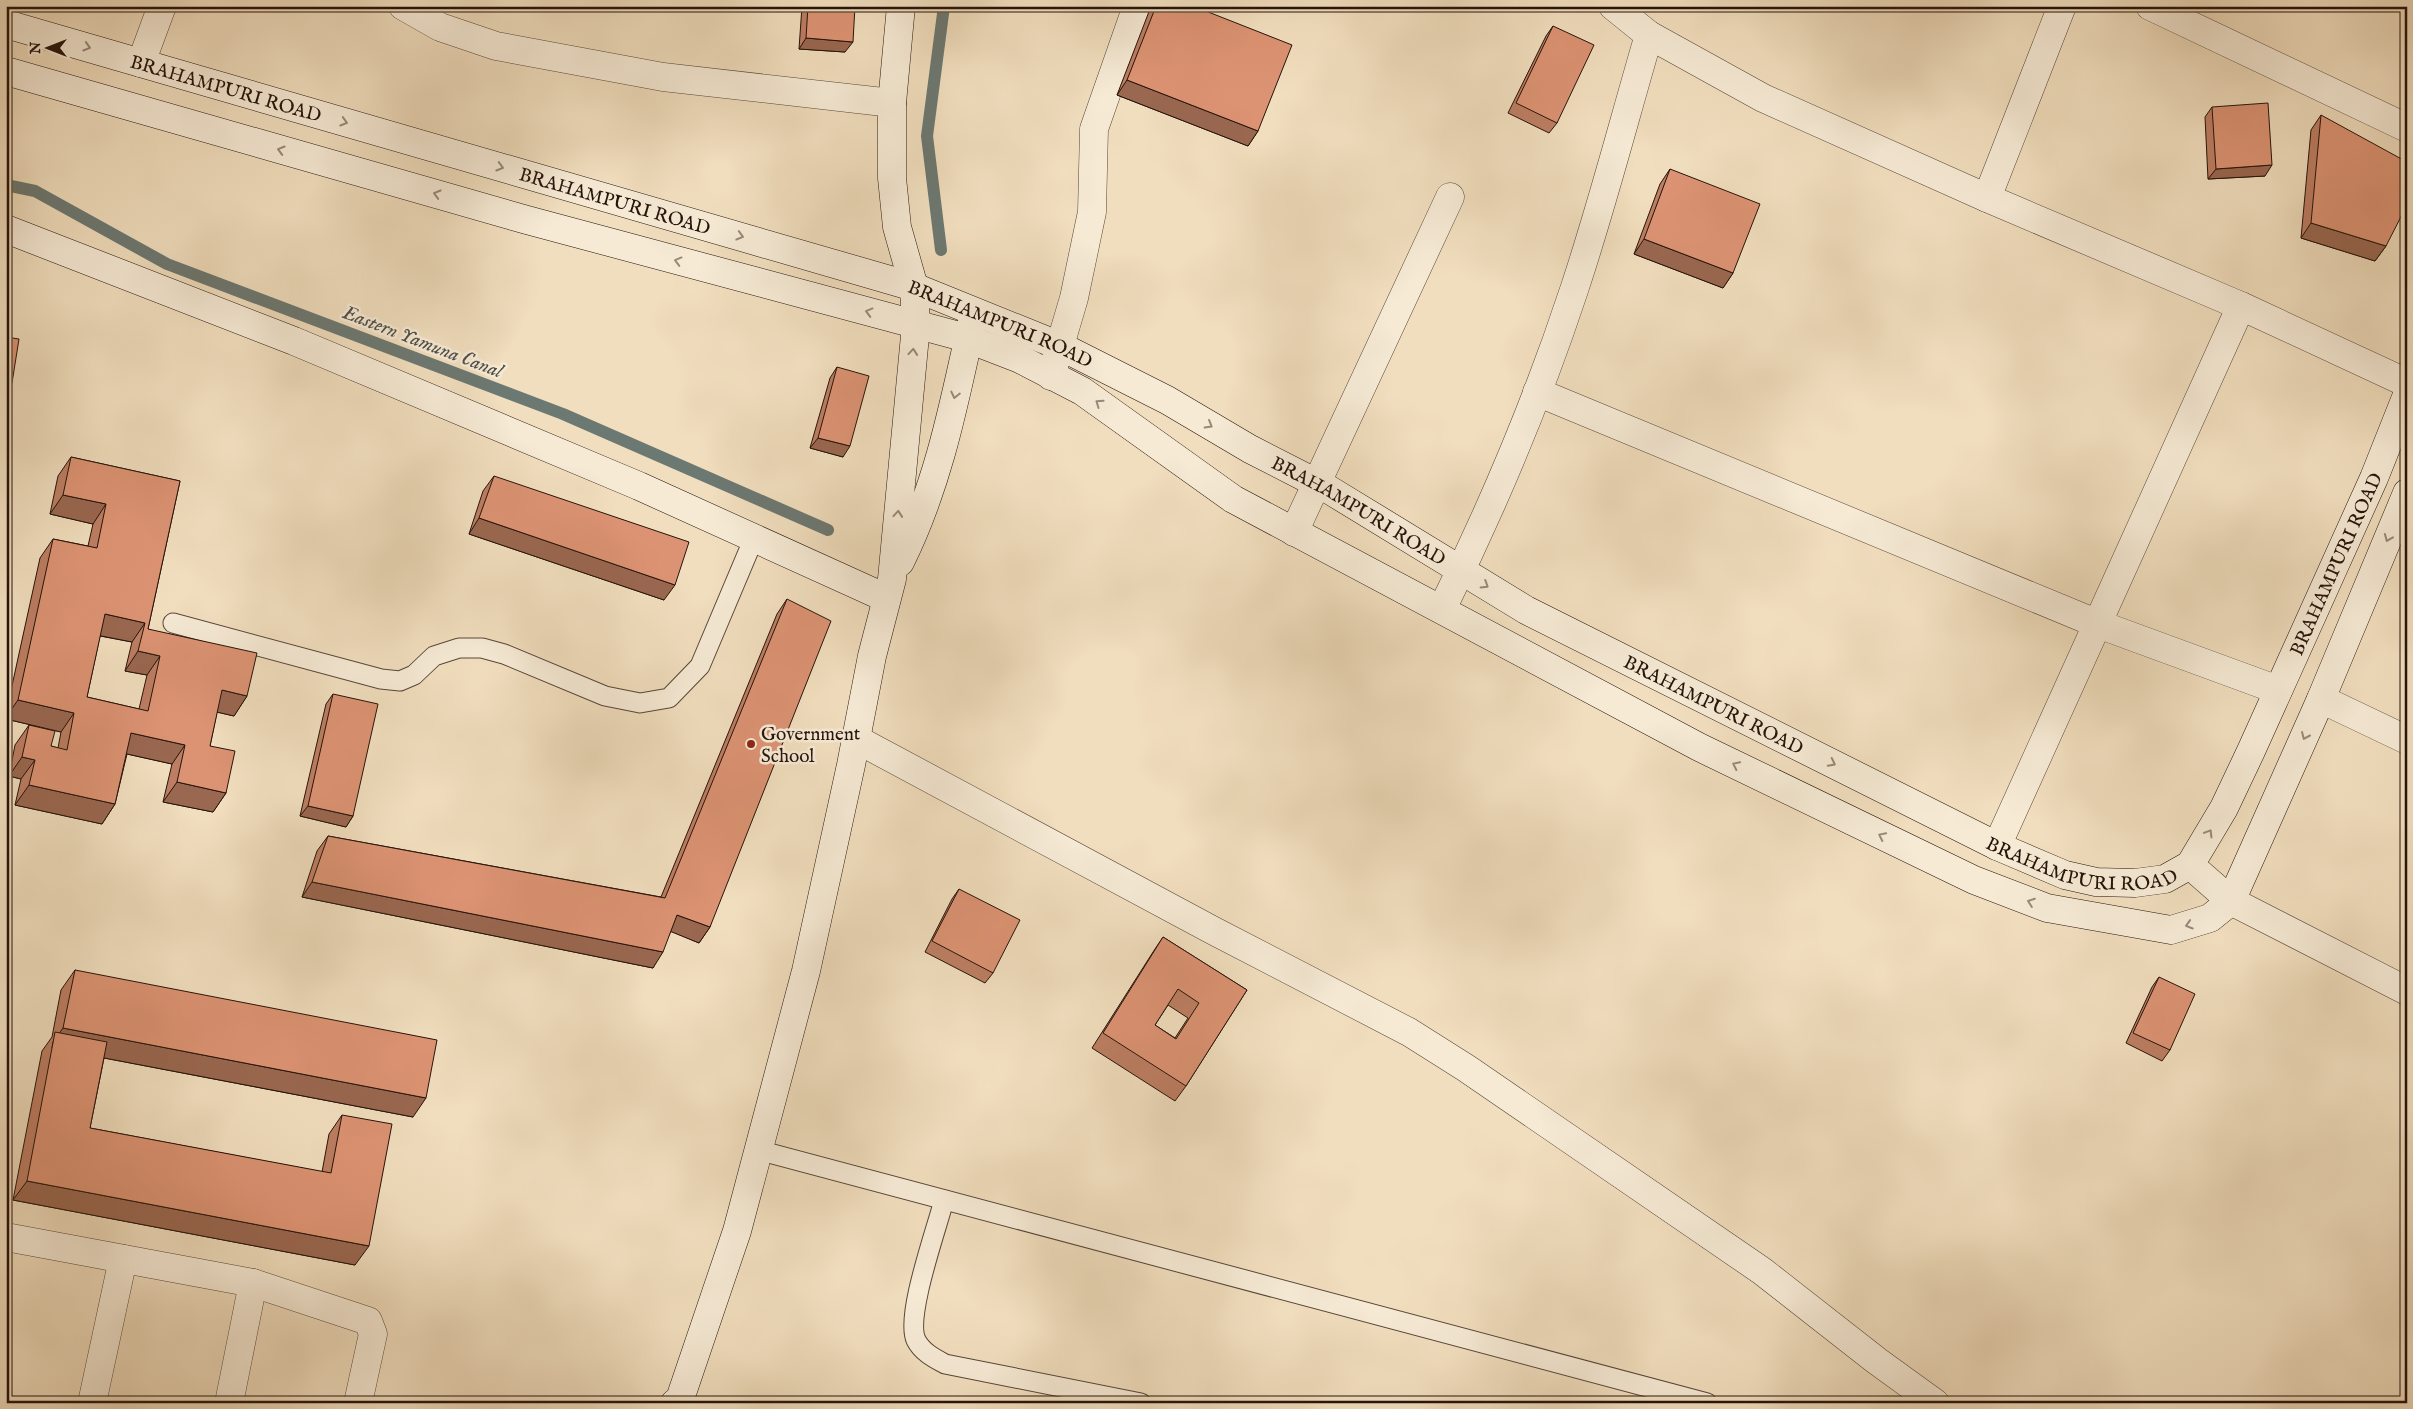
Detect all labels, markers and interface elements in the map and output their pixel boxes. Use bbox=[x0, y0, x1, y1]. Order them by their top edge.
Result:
north arrow bbox=[22, 22, 72, 72]
text: N bbox=[27, 42, 45, 55]
one-way arrow bbox=[82, 42, 90, 52]
street label: BRAHAMPURI ROAD bbox=[127, 51, 324, 129]
one-way arrow bbox=[339, 116, 348, 127]
one-way arrow bbox=[277, 145, 286, 155]
one-way arrow bbox=[495, 162, 503, 172]
street label: BRAHAMPURI ROAD bbox=[516, 163, 713, 241]
one-way arrow bbox=[434, 190, 442, 200]
one-way arrow bbox=[735, 231, 744, 241]
one-way arrow bbox=[675, 256, 683, 266]
street label: BRAHAMPURI ROAD bbox=[904, 276, 1096, 374]
water label: Eastern Yamuna Canal bbox=[338, 300, 508, 385]
one-way arrow bbox=[864, 307, 873, 318]
one-way arrow bbox=[908, 347, 919, 355]
one-way arrow bbox=[950, 390, 961, 399]
one-way arrow bbox=[1095, 400, 1105, 409]
one-way arrow bbox=[1203, 418, 1212, 428]
street label: BRAHAMPURI ROAD bbox=[1267, 452, 1450, 572]
street label: BRAHAMPURI ROAD bbox=[2286, 469, 2389, 660]
one-way arrow bbox=[892, 509, 903, 517]
one-way arrow bbox=[2384, 533, 2394, 542]
one-way arrow bbox=[1480, 579, 1489, 589]
street label: BRAHAMPURI ROAD bbox=[1619, 651, 1807, 761]
place label: Government School bbox=[761, 723, 861, 769]
one-way arrow bbox=[2300, 731, 2311, 740]
marker: Government School bbox=[745, 738, 757, 750]
one-way arrow bbox=[1827, 757, 1836, 767]
one-way arrow bbox=[1732, 761, 1741, 771]
one-way arrow bbox=[2203, 829, 2213, 838]
one-way arrow bbox=[1878, 832, 1887, 842]
street label: BRAHAMPURI ROAD bbox=[1981, 832, 2183, 897]
one-way arrow bbox=[2027, 898, 2035, 908]
one-way arrow bbox=[2185, 919, 2194, 929]

